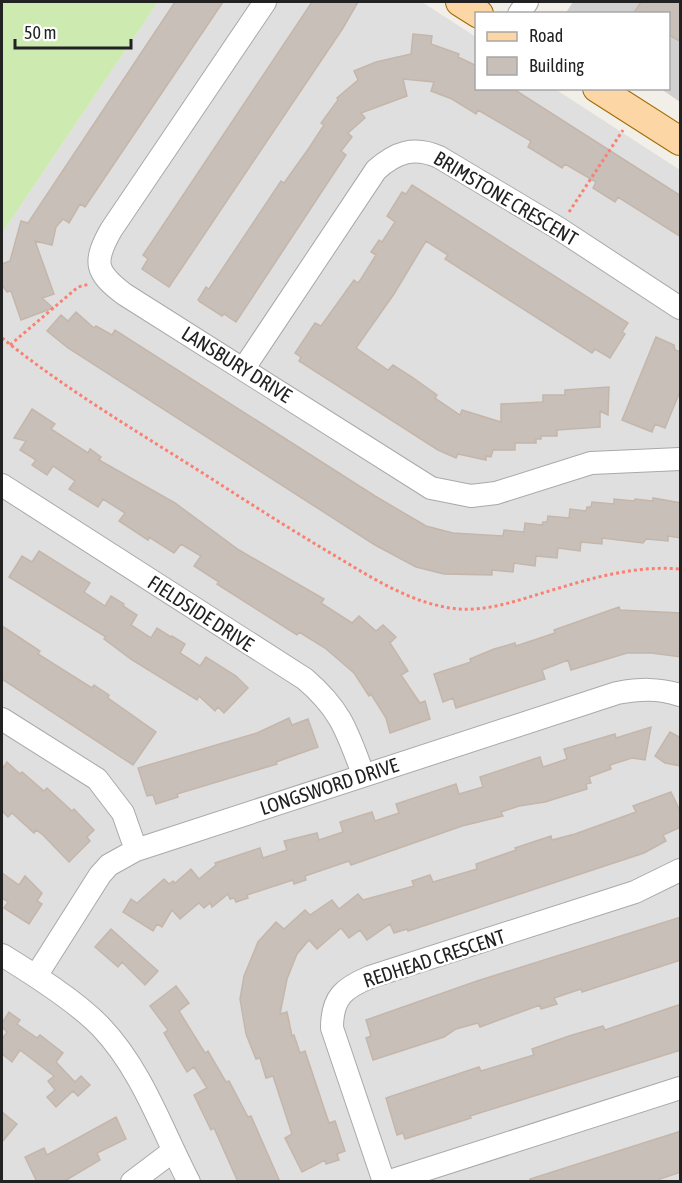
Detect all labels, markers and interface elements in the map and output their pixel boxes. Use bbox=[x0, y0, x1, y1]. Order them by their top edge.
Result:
scale bar bbox=[15, 12, 130, 50]
legend bbox=[475, 12, 670, 90]
text: 50 m bbox=[24, 22, 56, 43]
text: Road bbox=[529, 25, 563, 46]
text: Building bbox=[529, 55, 584, 76]
street label: BRIMSTONE CRESCENT bbox=[430, 146, 582, 250]
street label: LANSBURY DRIVE bbox=[178, 321, 297, 407]
street label: FIELDSIDE DRIVE bbox=[144, 570, 258, 656]
street label: LONGSWORD DRIVE bbox=[257, 753, 402, 819]
street label: REDHEAD CRESCENT bbox=[360, 924, 508, 992]

